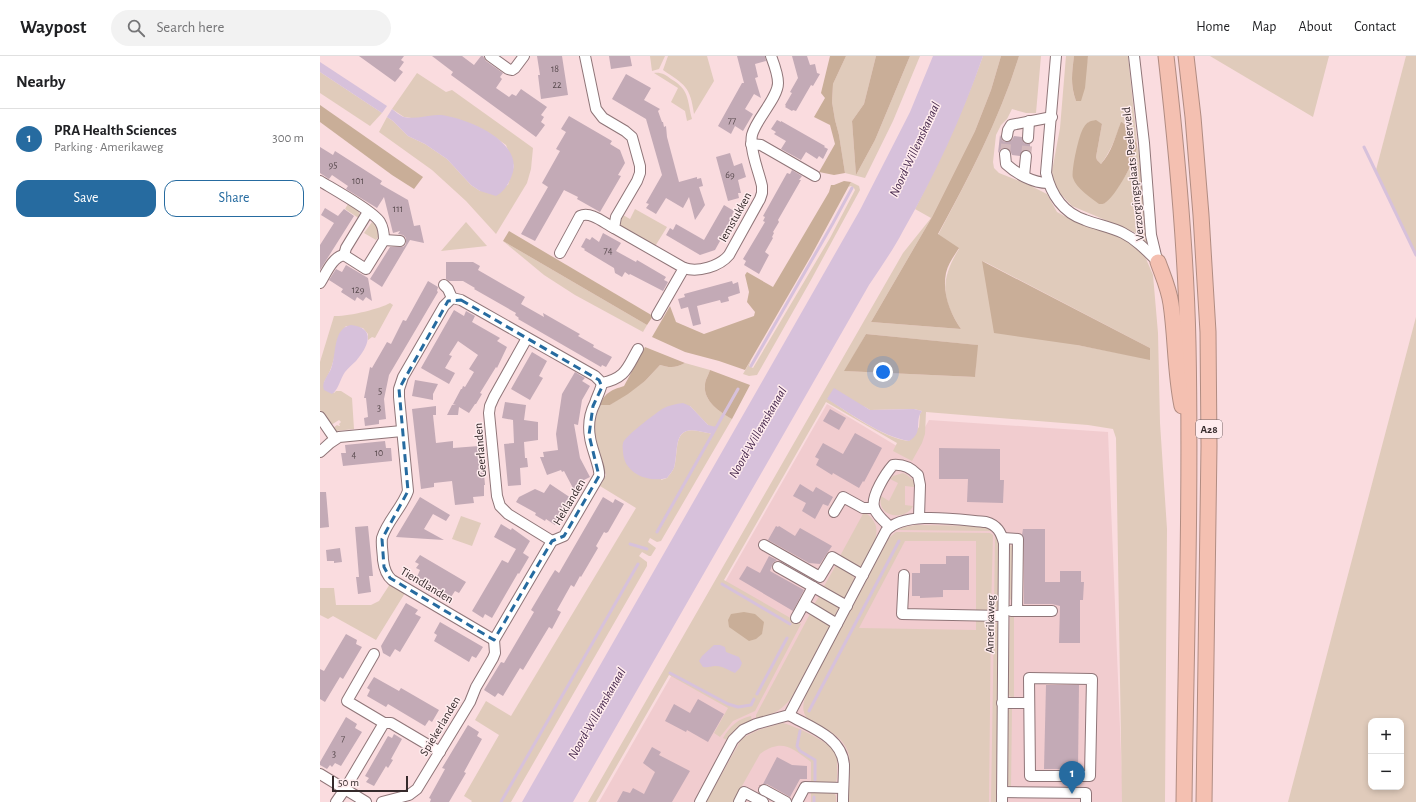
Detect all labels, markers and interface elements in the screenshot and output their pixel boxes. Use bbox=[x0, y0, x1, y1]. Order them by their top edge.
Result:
search box bbox=[111, 10, 391, 46]
icon: search bbox=[125, 17, 147, 39]
text: Waypost bbox=[20, 18, 87, 37]
text: Search here bbox=[157, 20, 224, 35]
text: Home bbox=[1196, 20, 1230, 34]
text: Map bbox=[1252, 20, 1276, 34]
text: About bbox=[1298, 20, 1332, 34]
text: Contact bbox=[1354, 20, 1396, 34]
house number: 18 bbox=[551, 64, 559, 74]
text: Nearby bbox=[16, 73, 66, 90]
house number: 22 bbox=[552, 80, 562, 90]
water label: Noord-Willemskanaal bbox=[888, 100, 943, 199]
street label: Verzorgingsplaats Peelerveld bbox=[1120, 106, 1146, 242]
house number: 77 bbox=[728, 116, 736, 126]
text: PRA Health Sciences bbox=[54, 123, 177, 138]
text: 1 bbox=[27, 132, 31, 145]
text: 300 m bbox=[272, 132, 304, 145]
text: Parking · Amerikaweg bbox=[54, 141, 163, 154]
house number: 95 bbox=[329, 160, 337, 170]
house number: 69 bbox=[725, 170, 735, 180]
house number: 101 bbox=[352, 176, 364, 186]
button: Save bbox=[16, 180, 156, 217]
button: Share bbox=[164, 180, 304, 217]
street label: Iemstukken bbox=[716, 190, 754, 244]
house number: 111 bbox=[393, 204, 403, 214]
house number: 74 bbox=[604, 246, 613, 256]
house number: 129 bbox=[352, 285, 365, 295]
your location bbox=[873, 362, 893, 382]
water label: Noord-Willemskanaal bbox=[727, 385, 790, 481]
house number: 5 bbox=[378, 386, 382, 396]
house number: 3 bbox=[377, 403, 381, 413]
road number: A28 bbox=[1196, 420, 1222, 438]
street label: Geerlanden bbox=[472, 422, 488, 478]
house number: 10 bbox=[375, 448, 383, 458]
house number: 4 bbox=[352, 450, 357, 460]
street label: Heklanden bbox=[551, 477, 587, 527]
street label: Tiendlanden bbox=[399, 565, 455, 605]
street label: Amerikaweg bbox=[983, 594, 997, 653]
water label: Noord-Willemskanaal bbox=[566, 666, 629, 762]
street label: Spiekerlanden bbox=[417, 694, 463, 758]
map controls bbox=[1368, 718, 1404, 790]
button: + bbox=[1368, 718, 1404, 754]
house number: 7 bbox=[341, 734, 345, 744]
house number: 3 bbox=[332, 749, 336, 759]
button: − bbox=[1368, 754, 1404, 790]
pin: 1 bbox=[1059, 761, 1085, 794]
scale bar bbox=[332, 774, 408, 793]
text: 50 m bbox=[338, 777, 359, 788]

